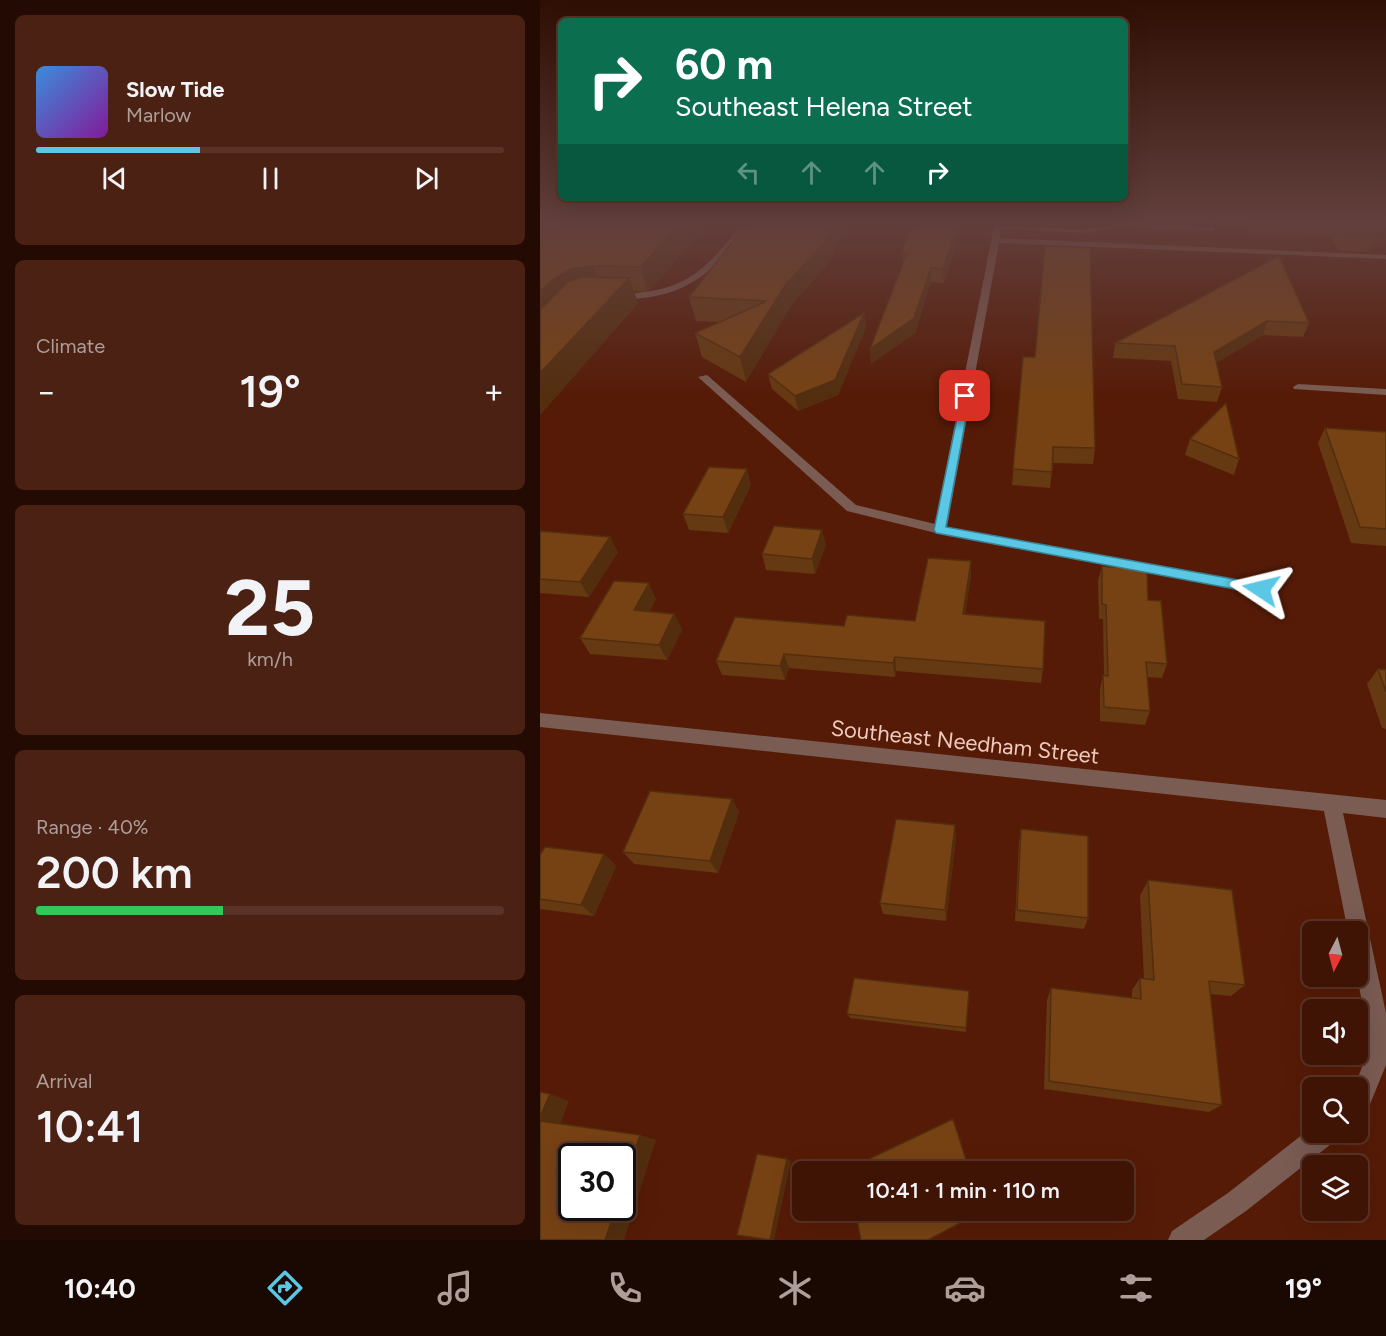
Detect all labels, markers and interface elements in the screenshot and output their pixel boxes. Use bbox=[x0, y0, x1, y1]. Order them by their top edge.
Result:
text: 60 m bbox=[675, 39, 773, 90]
icon: right bbox=[576, 42, 654, 120]
text: Slow Tide bbox=[126, 76, 225, 103]
text: Southeast Helena Street bbox=[675, 90, 972, 123]
text: Marlow bbox=[126, 103, 191, 127]
icon: left bbox=[732, 156, 765, 189]
icon: ahead bbox=[795, 156, 828, 189]
icon: ahead bbox=[858, 156, 891, 189]
icon: right bbox=[921, 156, 954, 189]
icon: previous bbox=[98, 162, 131, 195]
icon: pause bbox=[254, 162, 287, 195]
icon: next bbox=[410, 162, 443, 195]
text: Climate bbox=[36, 334, 105, 358]
text: 19° bbox=[239, 364, 301, 418]
pin bbox=[939, 370, 990, 421]
text: − bbox=[36, 372, 57, 411]
text: + bbox=[483, 372, 504, 411]
icon: arrive bbox=[948, 379, 981, 412]
position arrow bbox=[1229, 557, 1293, 621]
text: 25 bbox=[225, 561, 315, 655]
text: km/h bbox=[247, 647, 293, 671]
street label: Southeast Needham Street bbox=[830, 714, 1100, 770]
text: Range · 40% bbox=[36, 815, 148, 839]
text: 200 km bbox=[36, 845, 193, 899]
north arrow bbox=[1302, 921, 1368, 987]
map controls bbox=[1302, 921, 1368, 1221]
button: sound bbox=[1302, 999, 1368, 1065]
text: Arrival bbox=[36, 1069, 92, 1093]
button: search bbox=[1302, 1077, 1368, 1143]
text: 10:41 bbox=[36, 1099, 144, 1153]
speed limit sign: 30 bbox=[558, 1143, 636, 1221]
button: layers bbox=[1302, 1155, 1368, 1221]
text: 10:41 · 1 min · 110 m bbox=[866, 1177, 1060, 1204]
icon: directions bbox=[264, 1267, 306, 1309]
icon: music bbox=[434, 1267, 476, 1309]
icon: phone bbox=[604, 1267, 646, 1309]
icon: climate bbox=[774, 1267, 816, 1309]
icon: car bbox=[944, 1267, 986, 1309]
icon: filters bbox=[1115, 1267, 1157, 1309]
text: 10:40 bbox=[64, 1272, 136, 1305]
text: 19° bbox=[1285, 1272, 1322, 1305]

